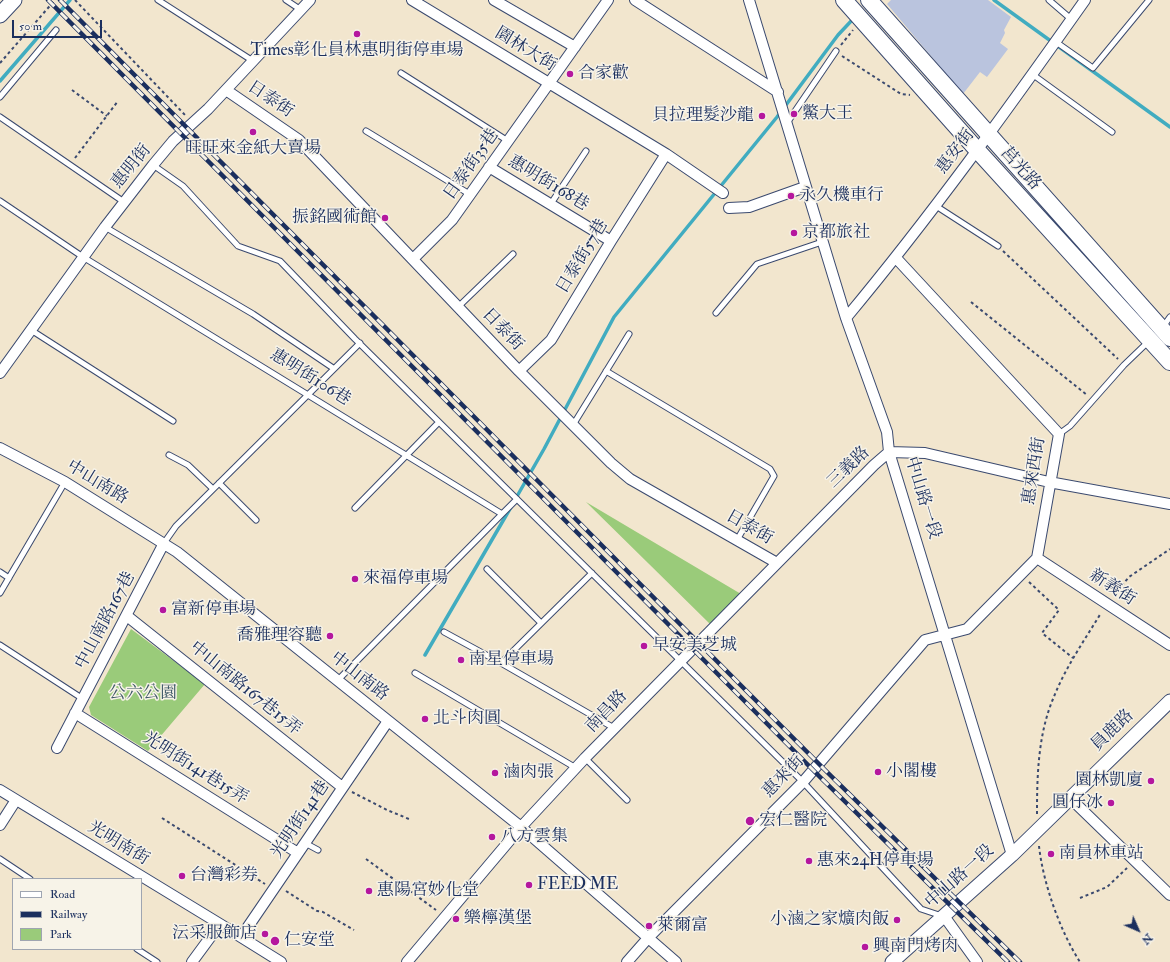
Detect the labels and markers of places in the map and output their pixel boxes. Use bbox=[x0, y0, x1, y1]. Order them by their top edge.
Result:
marker: Times彰化員林惠明街停車場 bbox=[352, 29, 362, 39]
place label: Times彰化員林惠明街停車場 bbox=[251, 41, 463, 61]
place label: 合家歡 bbox=[578, 64, 629, 84]
marker: 合家歡 bbox=[565, 69, 575, 79]
place label: 鱉大王 bbox=[802, 104, 853, 124]
place label: 貝拉理髮沙龍 bbox=[652, 106, 754, 126]
marker: 鱉大王 bbox=[789, 109, 799, 119]
marker: 貝拉理髮沙龍 bbox=[757, 111, 767, 121]
marker: 旺旺來金紙大賣場 bbox=[248, 127, 258, 137]
place label: 旺旺來金紙大賣場 bbox=[185, 139, 321, 159]
place label: 永久機車行 bbox=[799, 186, 884, 206]
marker: 永久機車行 bbox=[786, 191, 796, 201]
place label: 振銘國術館 bbox=[292, 208, 377, 228]
marker: 振銘國術館 bbox=[380, 213, 390, 223]
place label: 京都旅社 bbox=[802, 223, 870, 243]
marker: 京都旅社 bbox=[789, 228, 799, 238]
place label: 來福停車場 bbox=[363, 569, 448, 589]
marker: 來福停車場 bbox=[350, 574, 360, 584]
place label: 富新停車場 bbox=[171, 600, 256, 620]
marker: 富新停車場 bbox=[158, 605, 168, 615]
place label: 喬雅理容聽 bbox=[237, 626, 322, 646]
marker: 喬雅理容聽 bbox=[325, 631, 335, 641]
place label: 早安美芝城 bbox=[652, 636, 737, 656]
marker: 早安美芝城 bbox=[639, 641, 649, 651]
place label: 南星停車場 bbox=[469, 650, 554, 670]
marker: 南星停車場 bbox=[456, 655, 466, 665]
place label: 北斗肉圓 bbox=[433, 709, 501, 729]
marker: 北斗肉圓 bbox=[420, 714, 430, 724]
place label: 小閣樓 bbox=[886, 762, 937, 782]
place label: 滷肉張 bbox=[503, 763, 554, 783]
marker: 小閣樓 bbox=[873, 767, 883, 777]
marker: 滷肉張 bbox=[490, 768, 500, 778]
place label: 園林凱廈 bbox=[1075, 771, 1143, 791]
marker: 園林凱廈 bbox=[1146, 776, 1156, 786]
place label: 圓仔冰 bbox=[1052, 793, 1103, 813]
marker: 圓仔冰 bbox=[1106, 798, 1116, 808]
place label: 宏仁醫院 bbox=[759, 811, 827, 831]
marker: 宏仁醫院 bbox=[744, 815, 756, 827]
place label: 八方雲集 bbox=[500, 827, 568, 847]
marker: 八方雲集 bbox=[487, 832, 497, 842]
place label: 南員林車站 bbox=[1059, 844, 1144, 864]
marker: 南員林車站 bbox=[1046, 849, 1056, 859]
place label: 惠來24H停車場 bbox=[817, 851, 934, 871]
marker: 惠來24H停車場 bbox=[804, 856, 814, 866]
place label: 台灣彩券 bbox=[190, 866, 258, 886]
marker: 台灣彩券 bbox=[177, 871, 187, 881]
place label: FEED ME bbox=[537, 875, 618, 895]
marker: FEED ME bbox=[524, 880, 534, 890]
place label: 惠陽宮妙化堂 bbox=[377, 881, 479, 901]
marker: 惠陽宮妙化堂 bbox=[364, 886, 374, 896]
place label: 樂檸漢堡 bbox=[464, 909, 532, 929]
place label: 小滷之家爌肉飯 bbox=[770, 910, 889, 930]
marker: 樂檸漢堡 bbox=[451, 914, 461, 924]
marker: 小滷之家爌肉飯 bbox=[892, 915, 902, 925]
place label: 萊爾富 bbox=[657, 916, 708, 936]
marker: 萊爾富 bbox=[644, 921, 654, 931]
place label: 沄采服飾店 bbox=[172, 924, 257, 944]
marker: 沄采服飾店 bbox=[260, 929, 270, 939]
place label: 仁安堂 bbox=[284, 931, 335, 951]
marker: 仁安堂 bbox=[269, 935, 281, 947]
place label: 興南門烤肉 bbox=[873, 937, 958, 957]
marker: 興南門烤肉 bbox=[860, 942, 870, 952]

